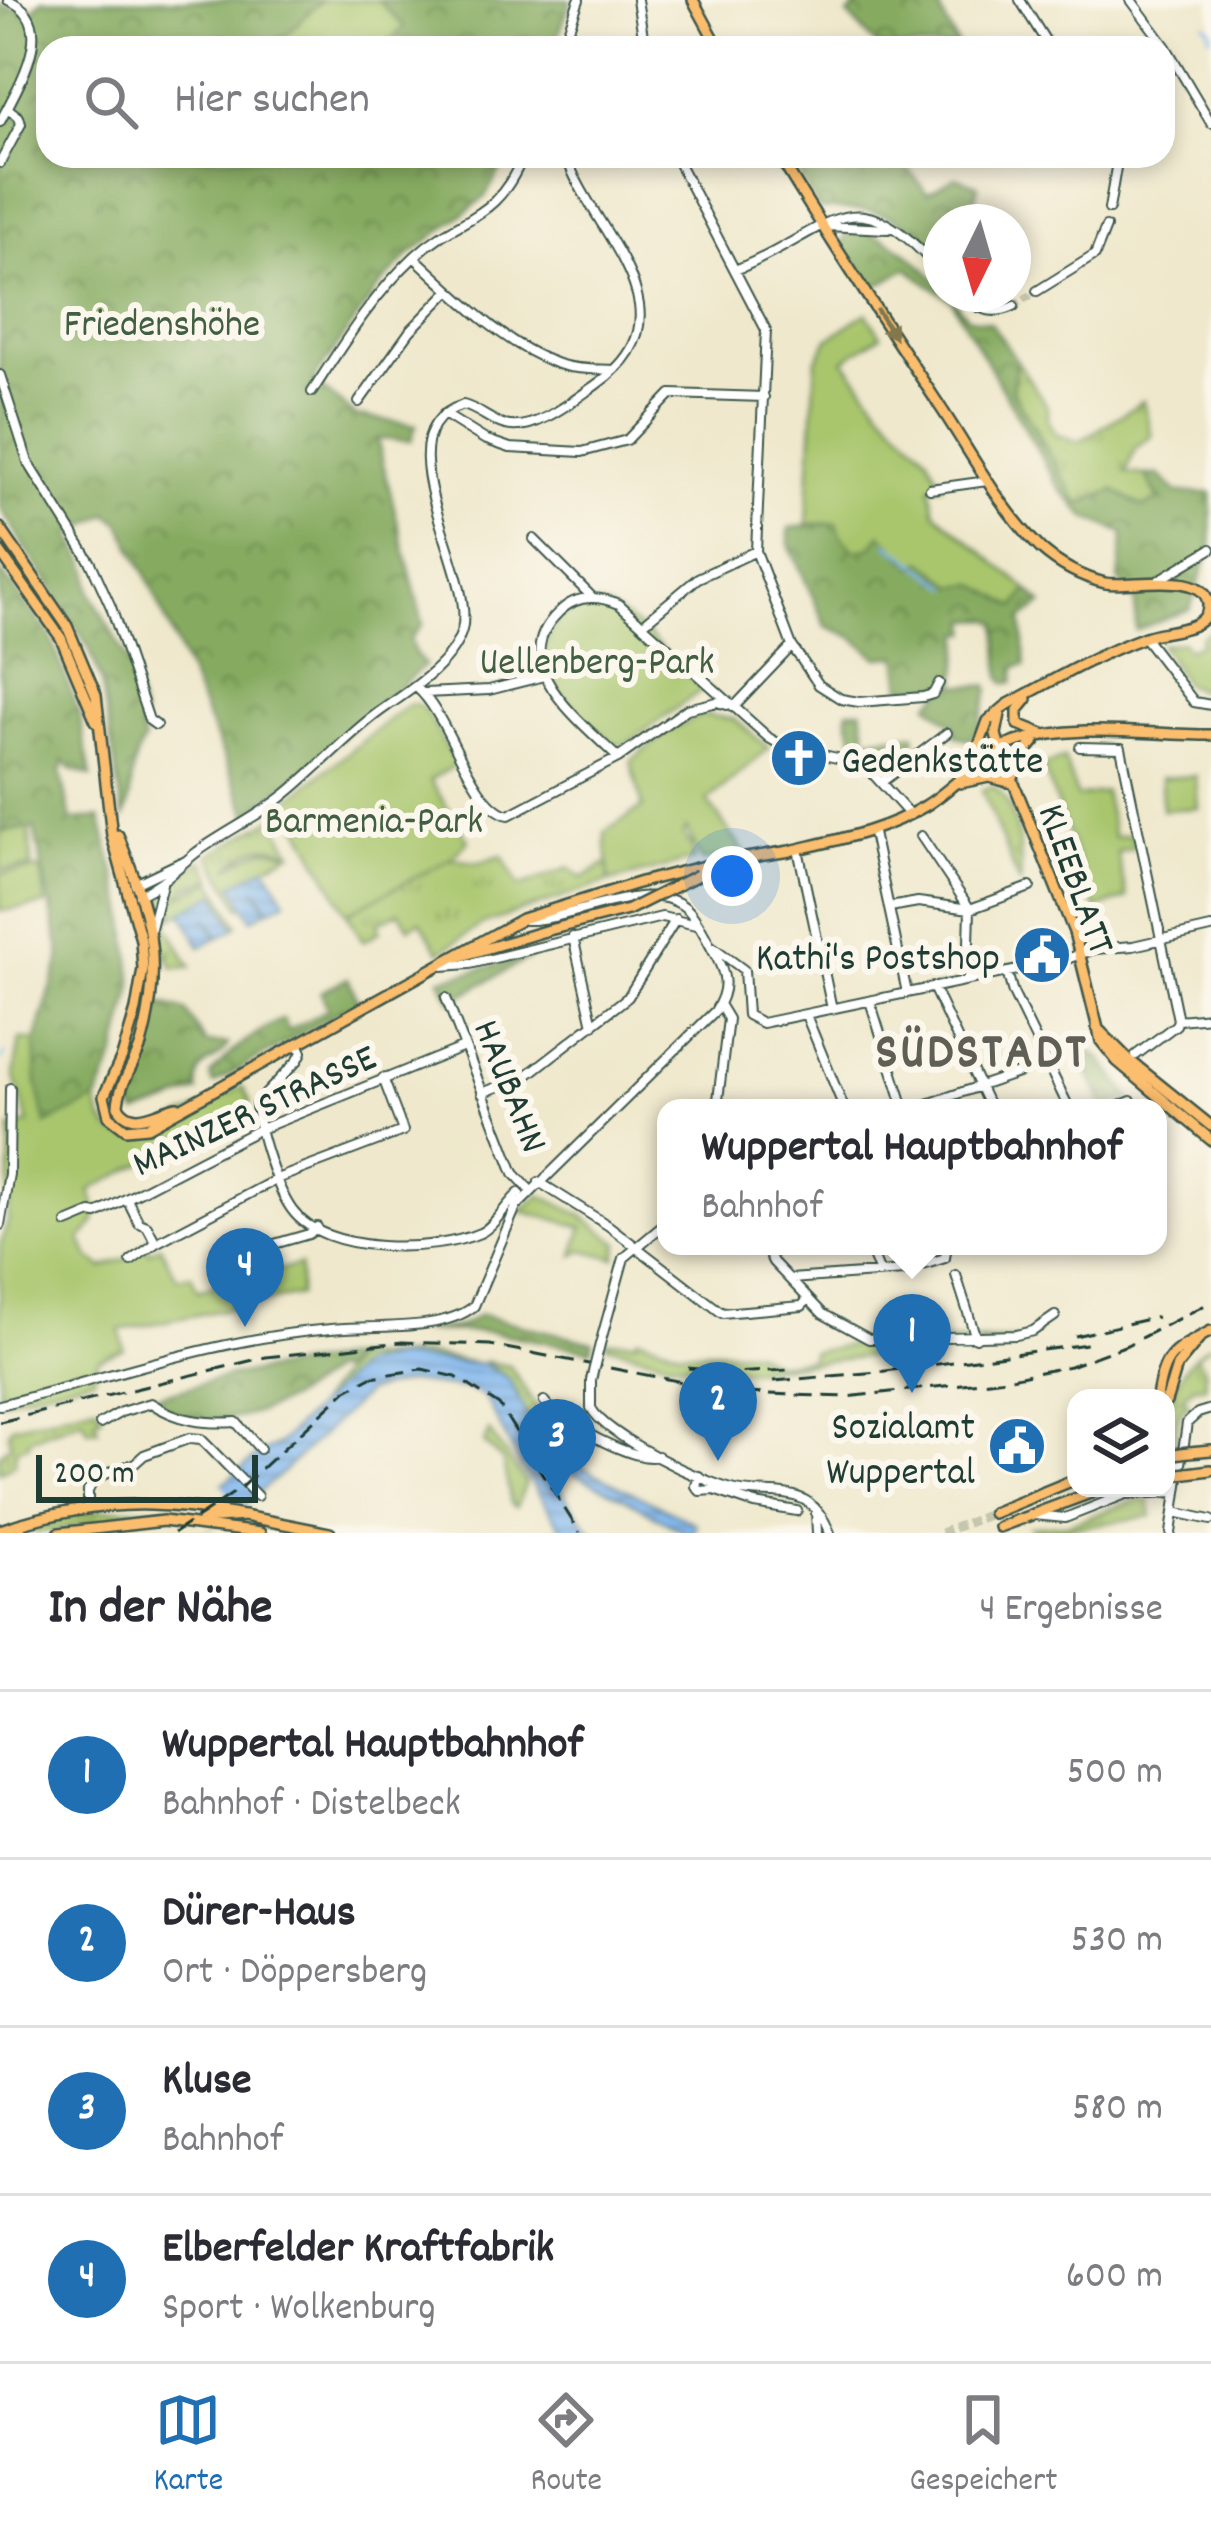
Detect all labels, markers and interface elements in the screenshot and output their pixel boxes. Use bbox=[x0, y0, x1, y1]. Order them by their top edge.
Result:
search box bbox=[36, 36, 1175, 168]
icon: search bbox=[78, 69, 144, 135]
text: Hier suchen bbox=[174, 70, 370, 134]
north arrow bbox=[923, 204, 1031, 312]
park label: Friedenshöhe bbox=[64, 300, 260, 355]
one-way arrow bbox=[874, 307, 896, 340]
park label: Uellenberg-Park bbox=[479, 638, 715, 693]
church icon: Gedenkstätte bbox=[768, 727, 830, 789]
place label: Gedenkstätte bbox=[841, 737, 1044, 792]
park label: Barmenia-Park bbox=[265, 797, 483, 852]
street label: KLEEBLATT bbox=[1020, 797, 1126, 963]
your location bbox=[702, 846, 762, 906]
public building icon: Kathi's Postshop bbox=[1011, 924, 1073, 986]
place label: Kathi's Postshop bbox=[756, 934, 1000, 989]
street label: HAUBAHN bbox=[455, 1013, 559, 1162]
district label: SÜDSTADT bbox=[875, 1020, 1089, 1092]
street label: MAINZER STRASSE bbox=[125, 1033, 387, 1195]
popup bbox=[657, 1099, 1167, 1255]
text: Wuppertal Hauptbahnhof bbox=[701, 1118, 1123, 1182]
text: Bahnhof bbox=[701, 1182, 823, 1237]
pin: 4 bbox=[206, 1228, 284, 1327]
pin: 1 bbox=[873, 1294, 951, 1393]
pin: 2 bbox=[679, 1362, 757, 1461]
map controls bbox=[1067, 1389, 1175, 1497]
button: layers bbox=[1067, 1389, 1175, 1497]
pin: 3 bbox=[518, 1399, 596, 1498]
place label: Sozialamt Wuppertal bbox=[826, 1403, 975, 1503]
public building icon: Sozialamt Wuppertal bbox=[986, 1415, 1048, 1477]
scale bar bbox=[36, 1449, 258, 1502]
text: 200 m bbox=[54, 1452, 135, 1499]
text: In der Nähe bbox=[48, 1575, 272, 1647]
text: 4 Ergebnisse bbox=[979, 1584, 1163, 1639]
text: Wuppertal Hauptbahnhof bbox=[162, 1715, 583, 1779]
text: 1 bbox=[83, 1747, 91, 1802]
text: 500 m bbox=[1067, 1747, 1163, 1802]
text: Bahnhof · Distelbeck bbox=[162, 1779, 461, 1834]
text: Dürer-Haus bbox=[162, 1883, 356, 1947]
text: 2 bbox=[78, 1915, 96, 1970]
text: 530 m bbox=[1071, 1915, 1163, 1970]
text: Ort · Döppersberg bbox=[162, 1947, 427, 2002]
text: Kluse bbox=[162, 2051, 252, 2115]
text: 3 bbox=[78, 2083, 96, 2138]
text: 580 m bbox=[1072, 2083, 1163, 2138]
text: Bahnhof bbox=[162, 2115, 284, 2170]
text: Elberfelder Kraftfabrik bbox=[162, 2219, 554, 2283]
text: 4 bbox=[79, 2251, 95, 2306]
text: 600 m bbox=[1066, 2251, 1163, 2306]
text: Sport · Wolkenburg bbox=[162, 2283, 436, 2338]
tab: Karte bbox=[154, 2387, 223, 2506]
tab: Route bbox=[530, 2387, 602, 2506]
tab: Gespeichert bbox=[909, 2387, 1057, 2506]

